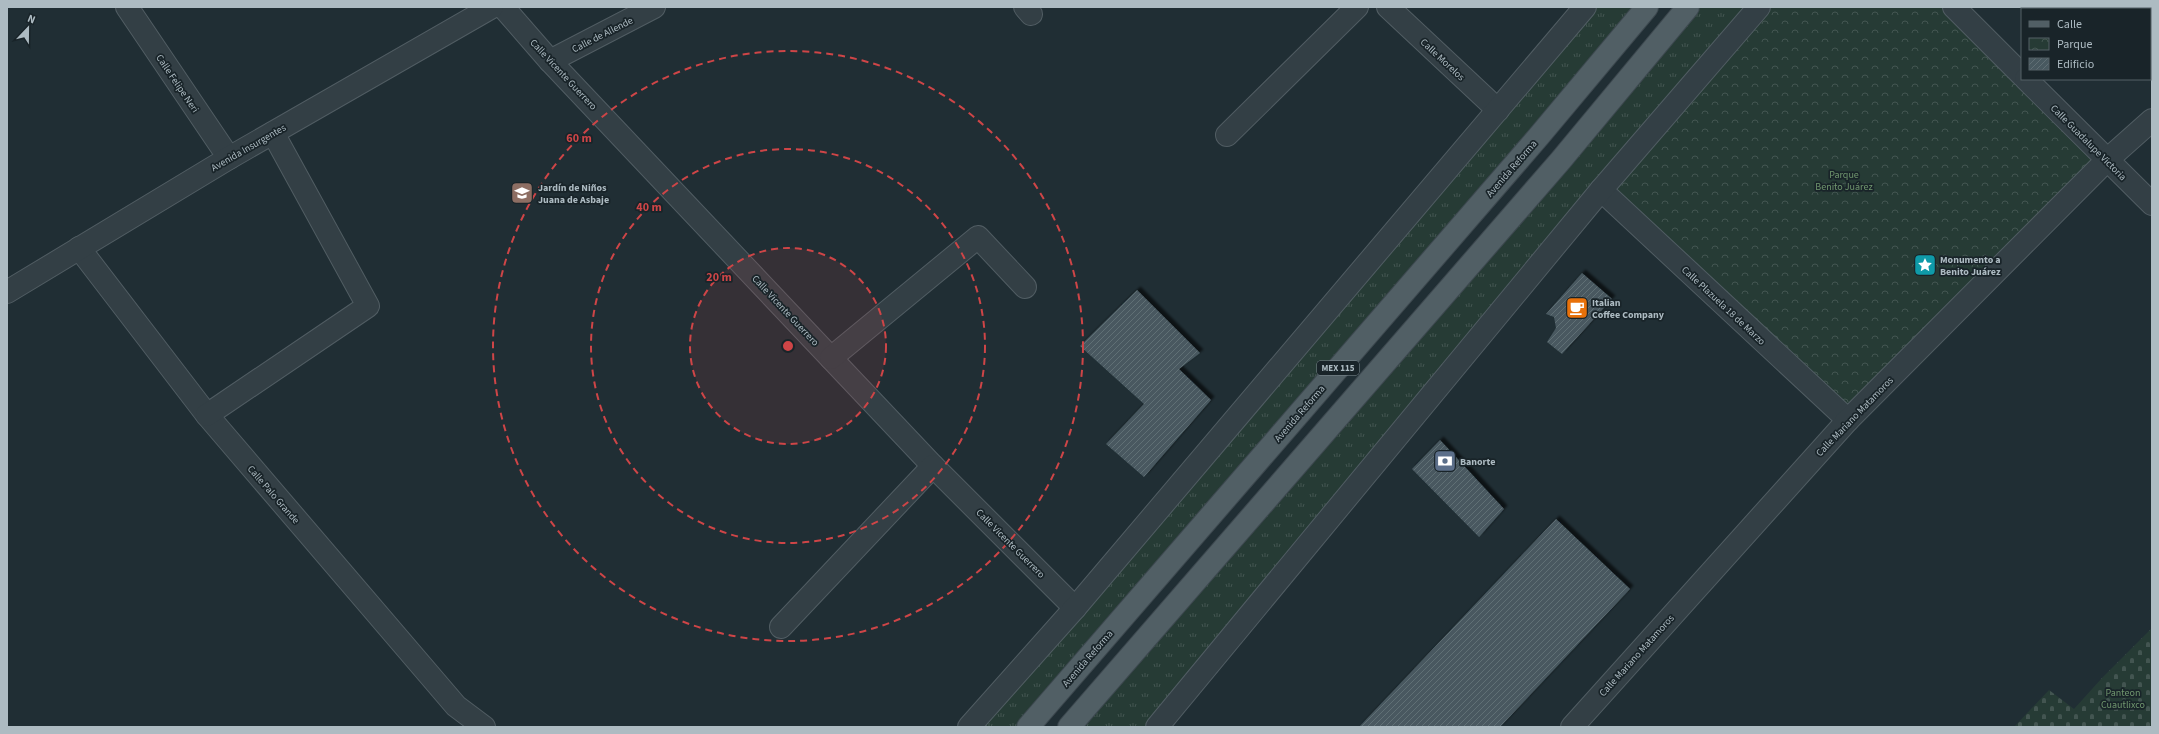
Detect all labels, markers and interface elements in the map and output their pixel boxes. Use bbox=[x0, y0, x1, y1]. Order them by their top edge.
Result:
north arrow bbox=[8, 8, 48, 48]
legend bbox=[2021, 8, 2151, 80]
text: N bbox=[25, 11, 38, 28]
street label: Calle de Allende bbox=[570, 13, 635, 56]
text: Calle bbox=[2057, 16, 2082, 33]
street label: Calle Vicente Guerrero bbox=[527, 36, 600, 113]
street label: Calle Morelos bbox=[1417, 36, 1468, 84]
text: Parque bbox=[2057, 36, 2093, 53]
street label: Calle Felipe Neri bbox=[153, 52, 202, 115]
text: Edificio bbox=[2057, 56, 2094, 73]
street label: Calle Guadalupe Victoria bbox=[2047, 102, 2129, 184]
street label: Avenida Insurgentes bbox=[208, 121, 289, 175]
text: 60 m bbox=[566, 130, 592, 147]
street label: Avenida Reforma bbox=[1483, 137, 1540, 200]
park label: Parque Benito Juárez bbox=[1815, 168, 1873, 194]
school or university icon: Jardín de Niños Juana de Asbaje bbox=[509, 180, 535, 206]
place label: Jardín de Niños Juana de Asbaje bbox=[538, 181, 609, 207]
text: 40 m bbox=[636, 199, 662, 216]
place icon: Monumento a Benito Juárez bbox=[1912, 252, 1938, 278]
place label: Monumento a Benito Juárez bbox=[1940, 253, 2001, 279]
street label: Calle Plazuela 18 de Marzo bbox=[1678, 263, 1768, 348]
text: 20 m bbox=[706, 269, 732, 286]
street label: Calle Vicente Guerrero bbox=[749, 272, 822, 349]
cafe icon: Italian Coffee Company bbox=[1564, 295, 1590, 321]
place label: Italian Coffee Company bbox=[1592, 296, 1665, 322]
centre of rings bbox=[781, 339, 795, 353]
road number: MEX 115 bbox=[1317, 361, 1359, 375]
street label: Calle Mariano Matamoros bbox=[1813, 374, 1897, 460]
street label: Avenida Reforma bbox=[1271, 382, 1328, 445]
bank icon: Banorte bbox=[1432, 448, 1458, 474]
place label: Banorte bbox=[1460, 455, 1495, 469]
street label: Calle Palo Grande bbox=[244, 462, 303, 527]
street label: Calle Vicente Guerrero bbox=[973, 506, 1048, 581]
street label: Calle Mariano Matamoros bbox=[1596, 612, 1677, 700]
street label: Avenida Reforma bbox=[1059, 627, 1116, 690]
park label: Panteon Cuautlixco bbox=[2101, 686, 2145, 712]

